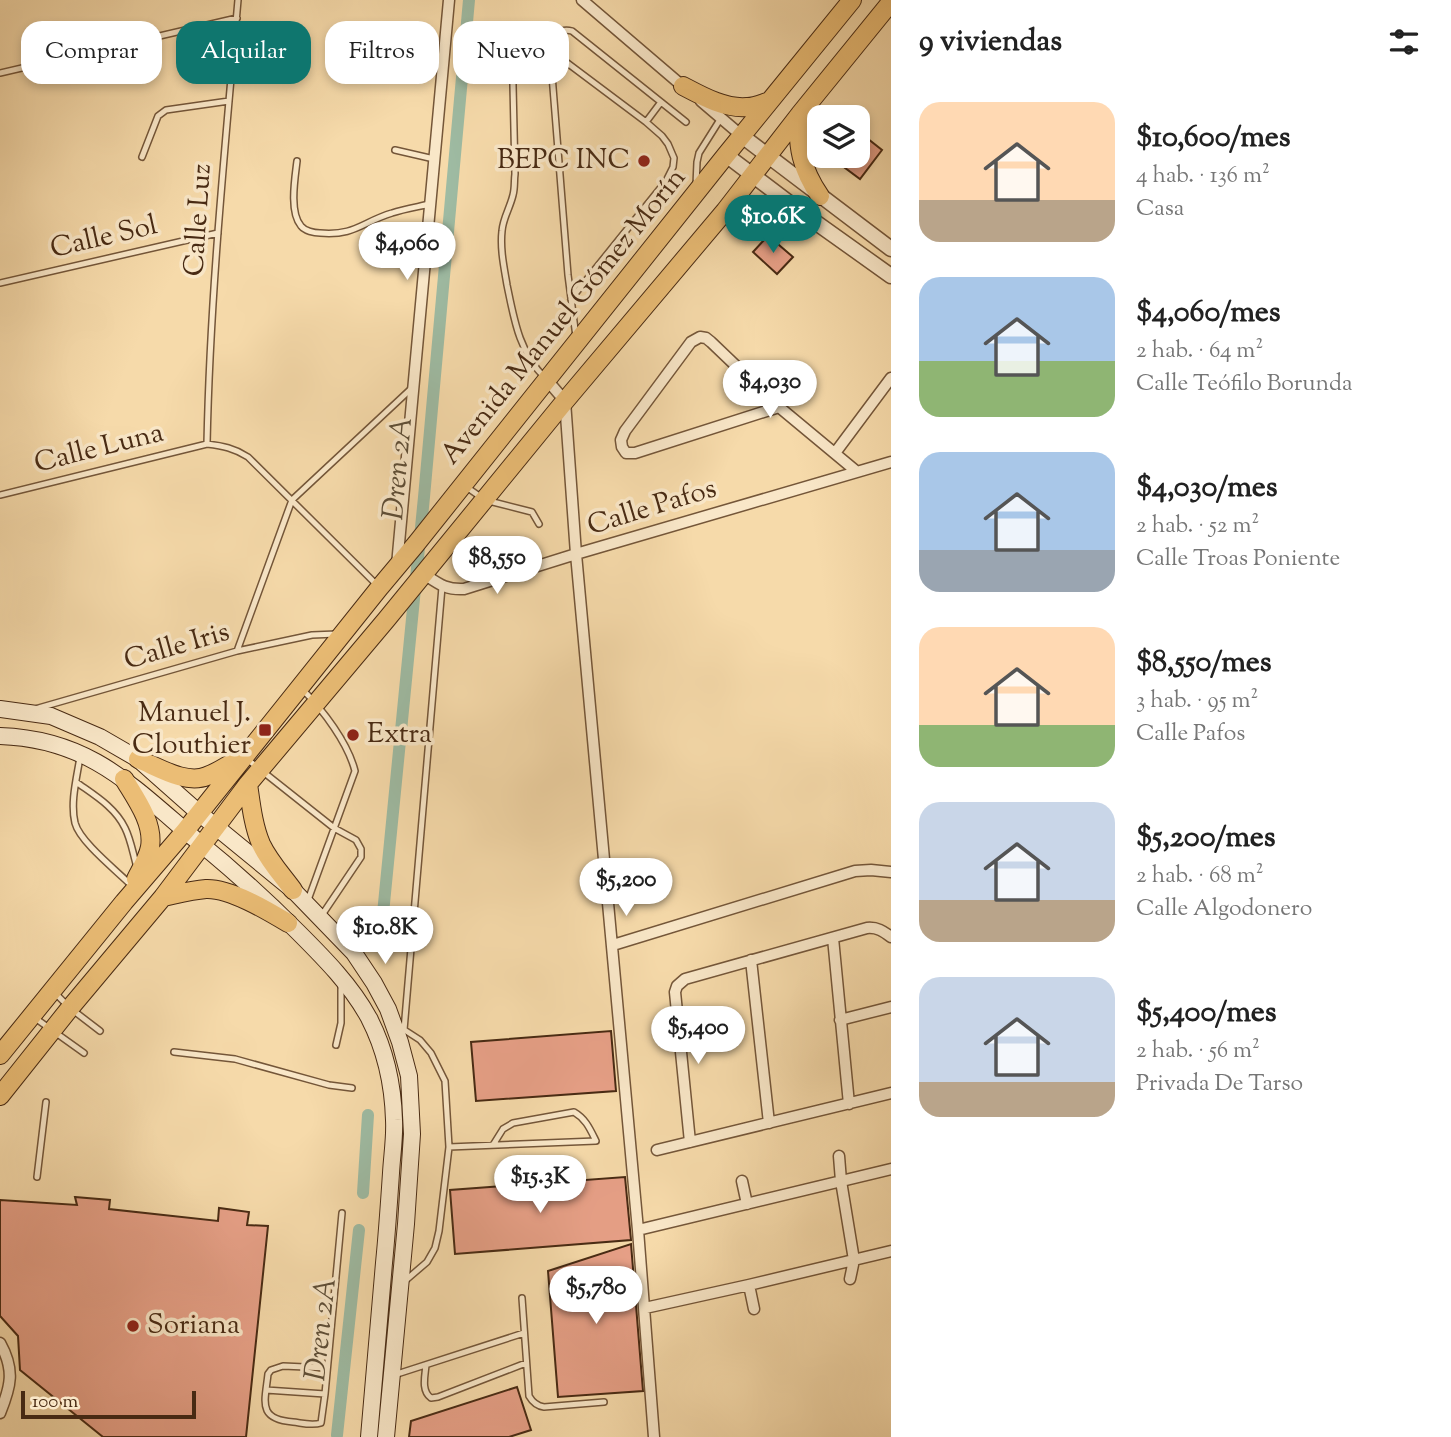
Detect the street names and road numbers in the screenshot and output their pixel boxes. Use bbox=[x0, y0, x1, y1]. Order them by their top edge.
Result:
street label: Avenida Manuel Gómez Morín bbox=[432, 160, 696, 474]
street label: Calle Luz bbox=[175, 162, 223, 278]
street label: Calle Sol bbox=[46, 206, 162, 270]
street label: Calle Luna bbox=[30, 414, 168, 484]
street label: Calle Pafos bbox=[582, 469, 722, 547]
street label: Calle Iris bbox=[120, 613, 234, 681]

